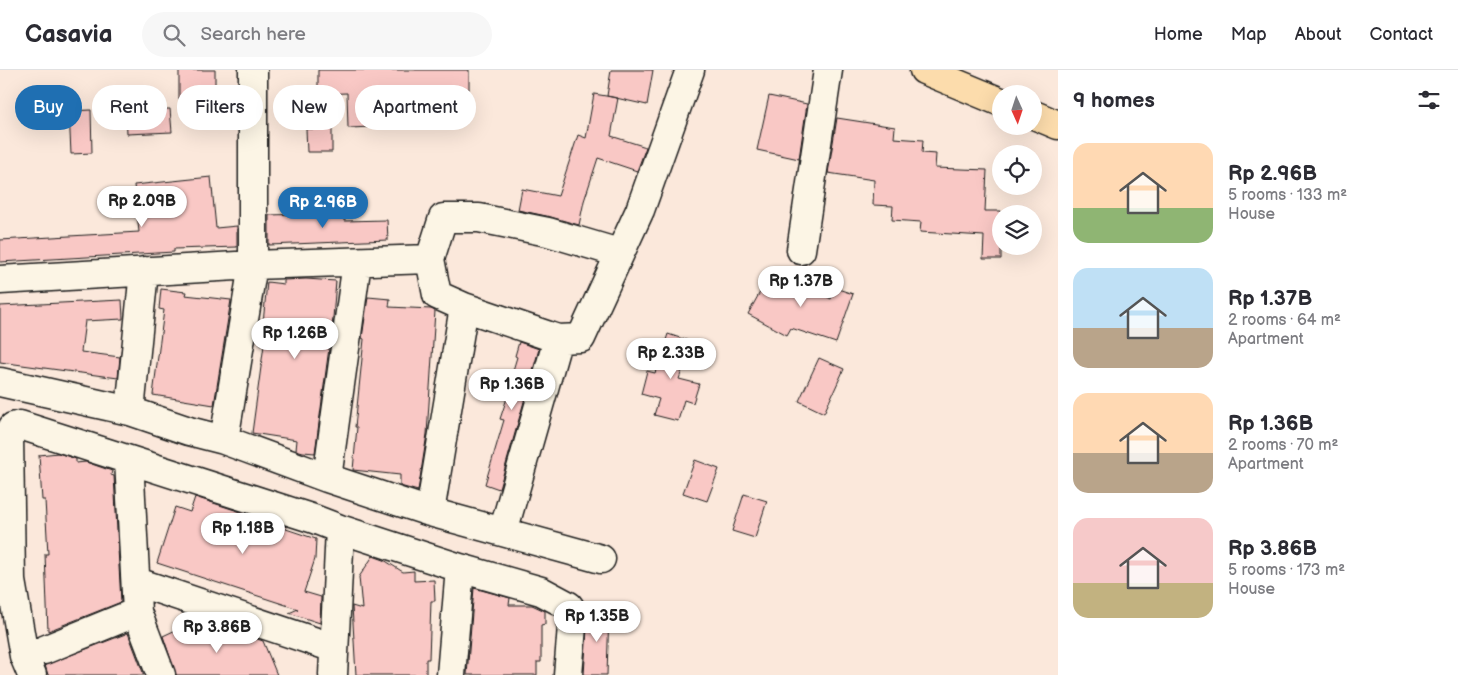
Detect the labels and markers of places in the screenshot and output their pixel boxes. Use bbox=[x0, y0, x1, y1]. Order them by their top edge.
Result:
pin: Rp 2.09B bbox=[90, 186, 194, 228]
pin: Rp 2.96B bbox=[271, 186, 375, 229]
pin: Rp 1.37B bbox=[749, 266, 853, 308]
pin: Rp 1.26B bbox=[243, 318, 347, 360]
pin: Rp 2.33B bbox=[619, 338, 723, 380]
pin: Rp 1.36B bbox=[460, 368, 564, 411]
pin: Rp 1.18B bbox=[191, 512, 295, 555]
pin: Rp 1.35B bbox=[545, 600, 649, 643]
pin: Rp 3.86B bbox=[165, 612, 269, 654]

